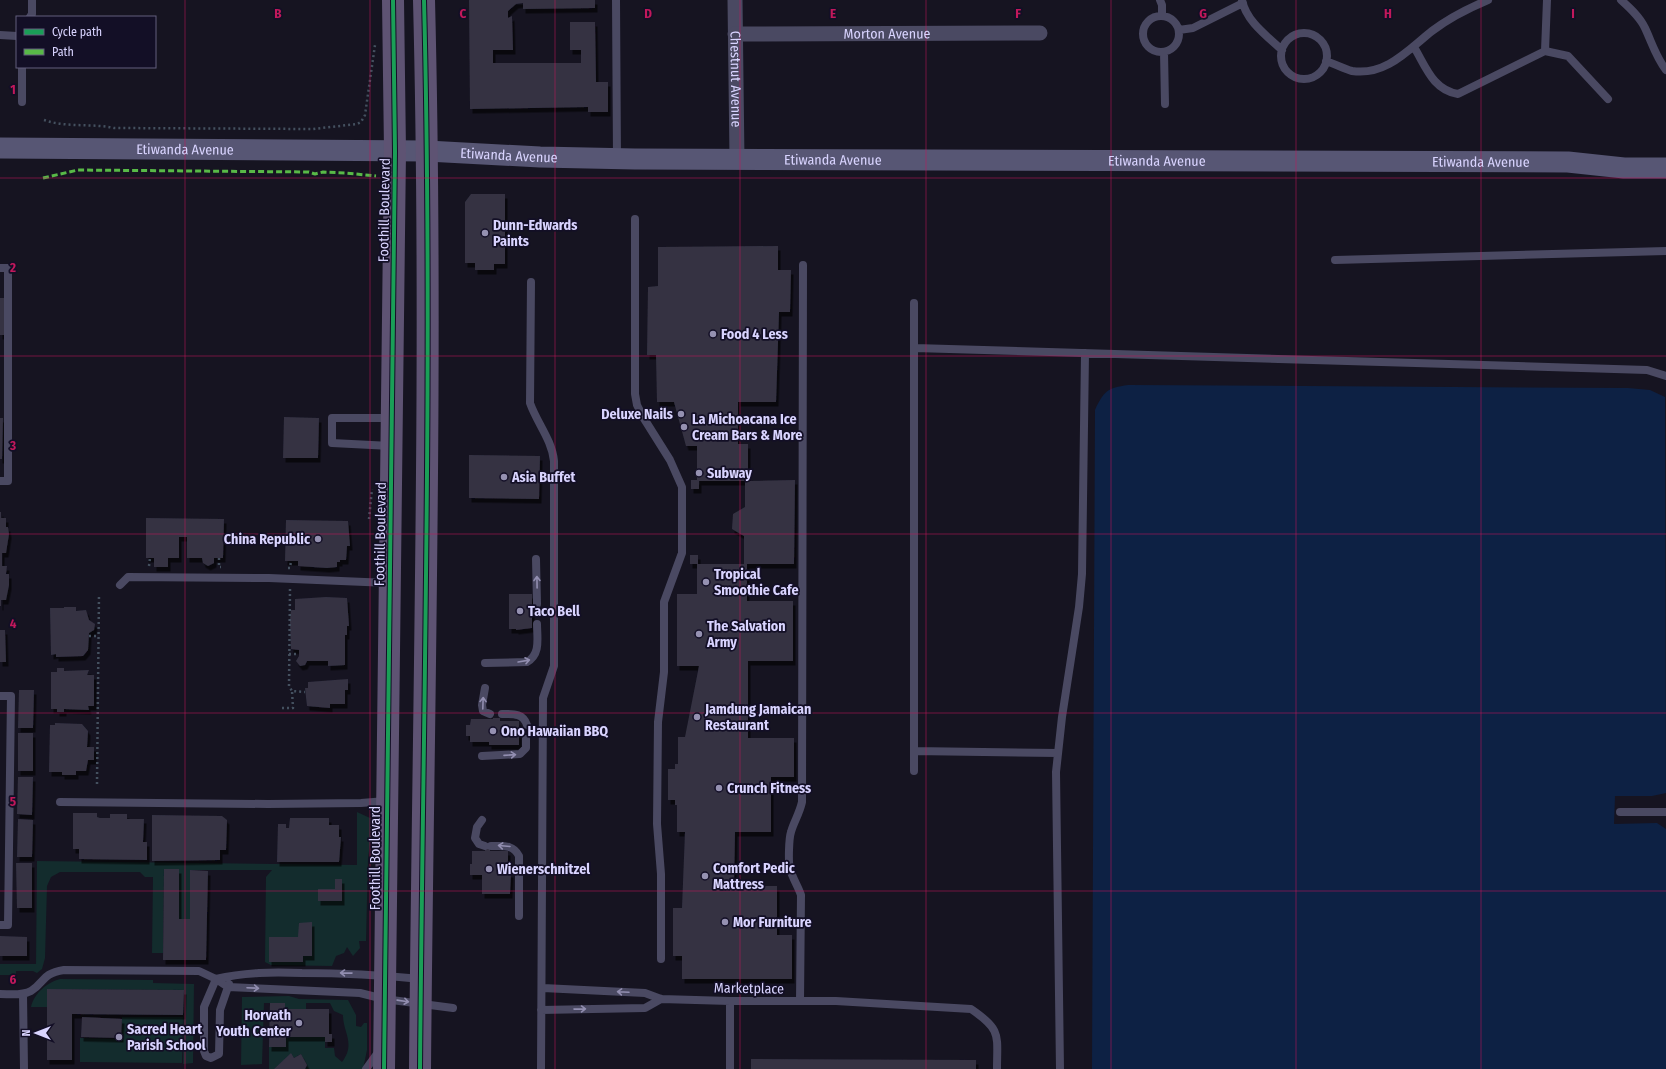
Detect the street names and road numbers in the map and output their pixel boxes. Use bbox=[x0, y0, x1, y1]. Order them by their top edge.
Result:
street label: Morton Avenue bbox=[844, 25, 931, 43]
street label: Chestnut Avenue bbox=[726, 31, 745, 127]
street label: Etiwanda Avenue bbox=[136, 141, 234, 159]
street label: Etiwanda Avenue bbox=[460, 145, 558, 166]
street label: Etiwanda Avenue bbox=[784, 151, 882, 169]
street label: Etiwanda Avenue bbox=[1108, 153, 1206, 170]
street label: Etiwanda Avenue bbox=[1432, 154, 1530, 171]
street label: Foothill Boulevard bbox=[375, 158, 394, 262]
street label: Foothill Boulevard bbox=[371, 482, 390, 586]
street label: Foothill Boulevard bbox=[367, 806, 384, 910]
street label: Marketplace bbox=[714, 979, 784, 998]

